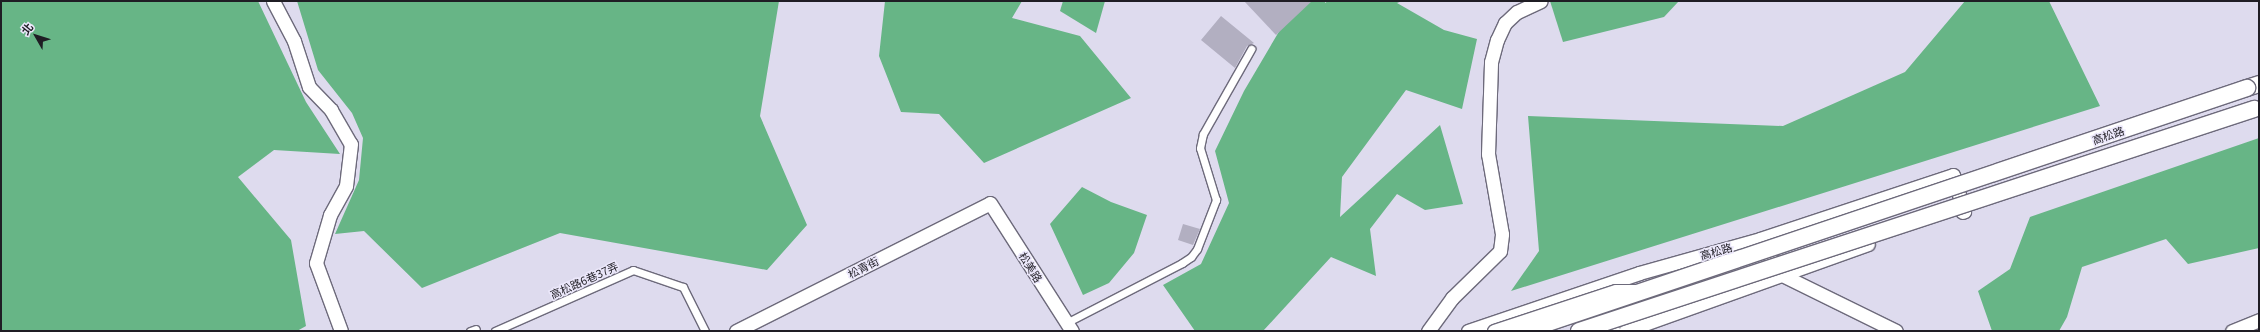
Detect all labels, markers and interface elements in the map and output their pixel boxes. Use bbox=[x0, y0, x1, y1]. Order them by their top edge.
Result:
north arrow bbox=[16, 16, 56, 56]
text: 北 bbox=[17, 19, 36, 38]
street label: 高松路 bbox=[2090, 123, 2126, 147]
street label: 高松路 bbox=[1698, 240, 1734, 262]
street label: 松美路 bbox=[1017, 250, 1045, 284]
street label: 松青街 bbox=[845, 254, 881, 280]
street label: 高松路6巷37弄 bbox=[548, 259, 620, 301]

